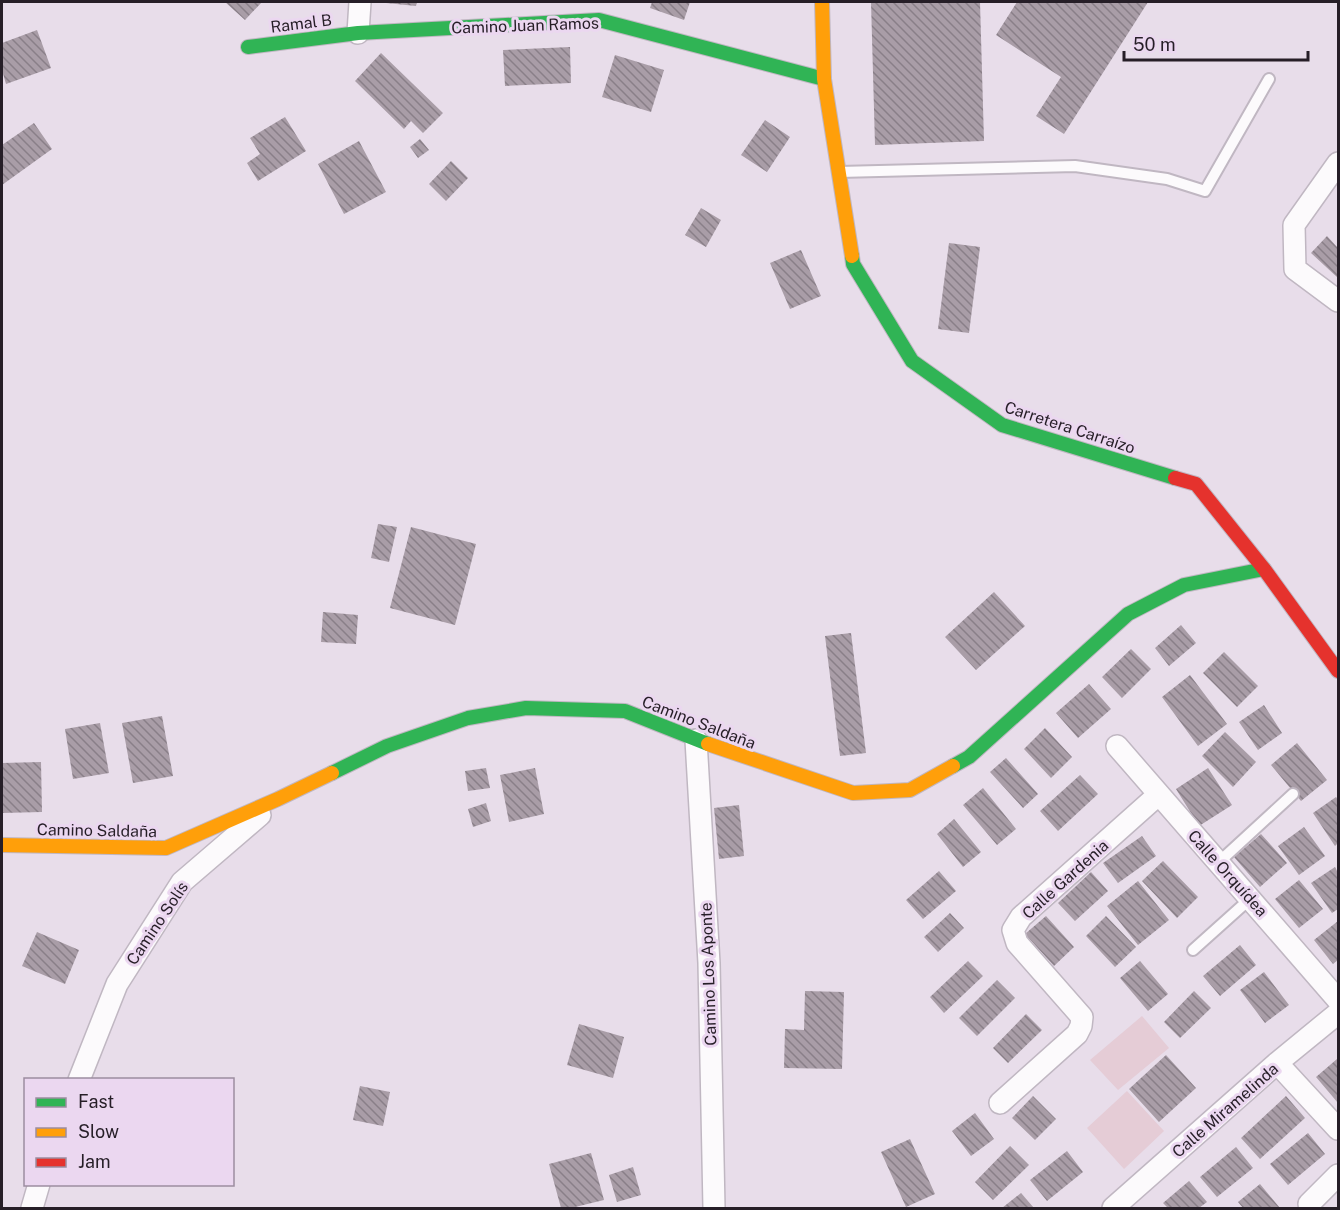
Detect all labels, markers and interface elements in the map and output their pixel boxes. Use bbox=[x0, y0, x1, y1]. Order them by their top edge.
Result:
street label: Ramal B bbox=[269, 10, 333, 37]
street label: Camino Juan Ramos bbox=[451, 13, 599, 38]
scale bar bbox=[1124, 24, 1308, 62]
text: 50 m bbox=[1133, 34, 1176, 55]
street label: Carretera Carraízo bbox=[1002, 397, 1137, 458]
street label: Camino Saldaña bbox=[639, 692, 758, 753]
street label: Camino Saldaña bbox=[37, 820, 157, 841]
street label: Calle Orquídea bbox=[1184, 826, 1271, 920]
street label: Calle Gardenia bbox=[1018, 836, 1112, 923]
street label: Camino Solís bbox=[123, 878, 192, 968]
street label: Camino Los Aponte bbox=[697, 902, 720, 1046]
street label: Calle Miramelinda bbox=[1169, 1059, 1282, 1162]
legend bbox=[24, 1078, 234, 1186]
text: Fast bbox=[78, 1091, 114, 1112]
text: Slow bbox=[78, 1121, 119, 1142]
text: Jam bbox=[78, 1151, 111, 1172]

